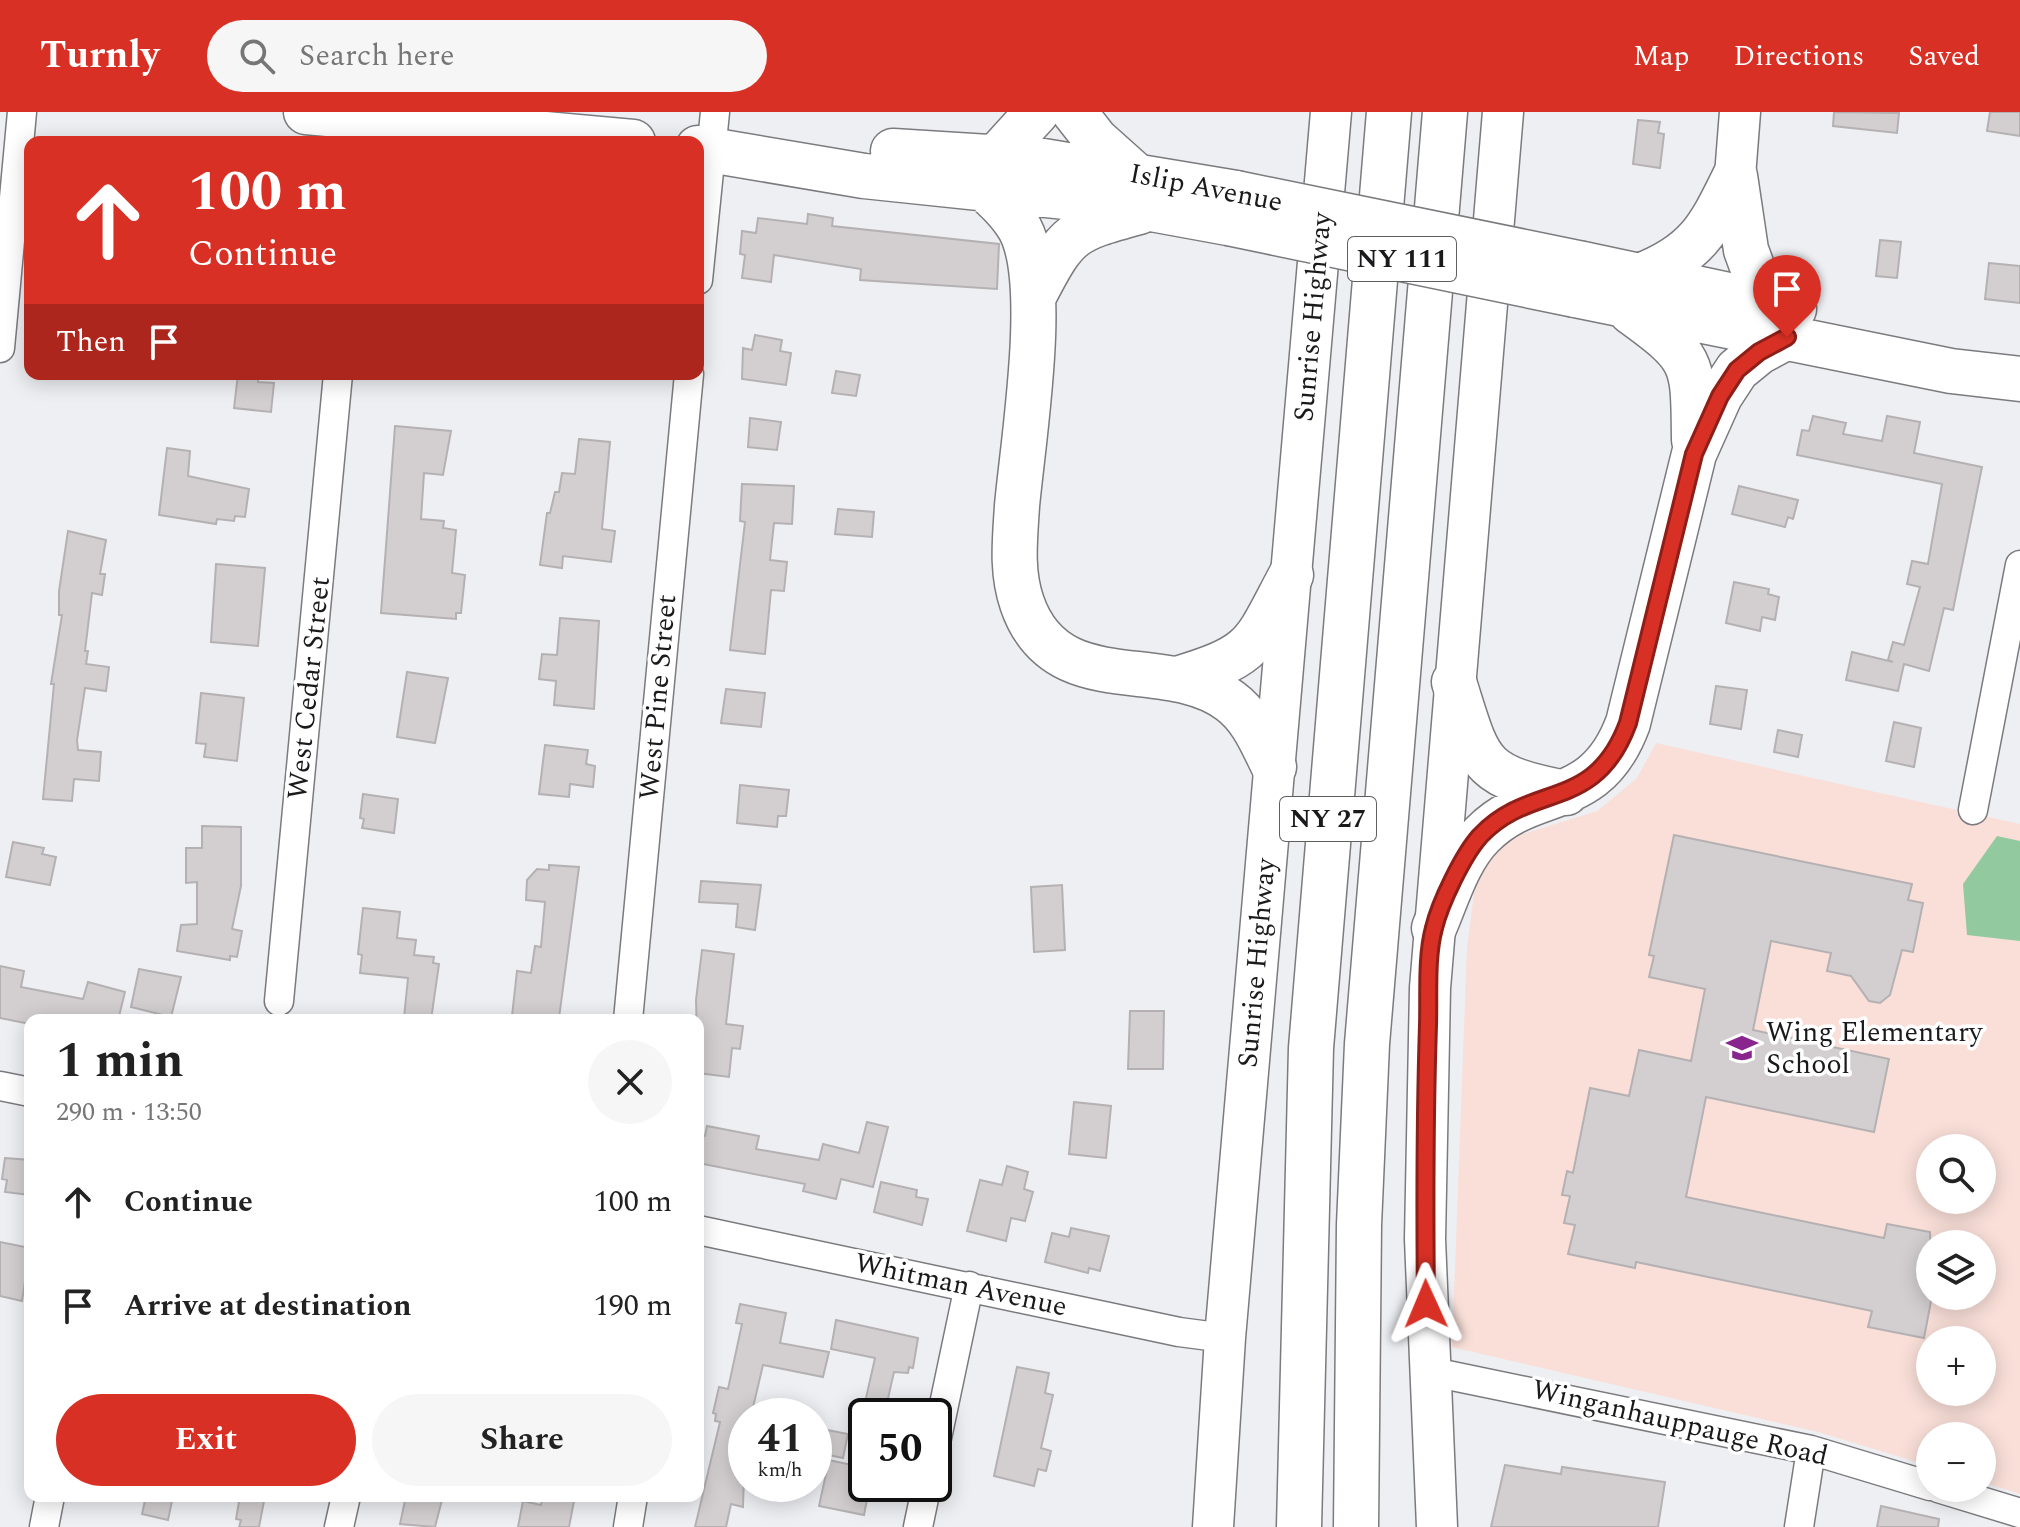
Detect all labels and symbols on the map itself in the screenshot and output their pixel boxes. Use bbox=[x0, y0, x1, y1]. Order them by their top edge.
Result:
street label: Islip Avenue bbox=[1126, 152, 1286, 224]
street label: Sunrise Highway bbox=[1282, 209, 1344, 423]
road number: NY 111 bbox=[1348, 237, 1456, 281]
pin bbox=[1753, 255, 1821, 337]
street label: West Cedar Street bbox=[276, 574, 342, 802]
street label: West Pine Street bbox=[628, 592, 688, 802]
road number: NY 27 bbox=[1280, 797, 1376, 841]
street label: Sunrise Highway bbox=[1226, 855, 1288, 1069]
place label: Wing Elementary School bbox=[1766, 1011, 1984, 1086]
school or university icon: Wing Elementary School bbox=[1725, 1031, 1759, 1065]
street label: Whitman Avenue bbox=[851, 1242, 1071, 1328]
position arrow bbox=[1384, 1262, 1468, 1346]
street label: Winganhauppauge Road bbox=[1528, 1368, 1832, 1478]
speed limit sign: 50 bbox=[848, 1398, 952, 1502]

